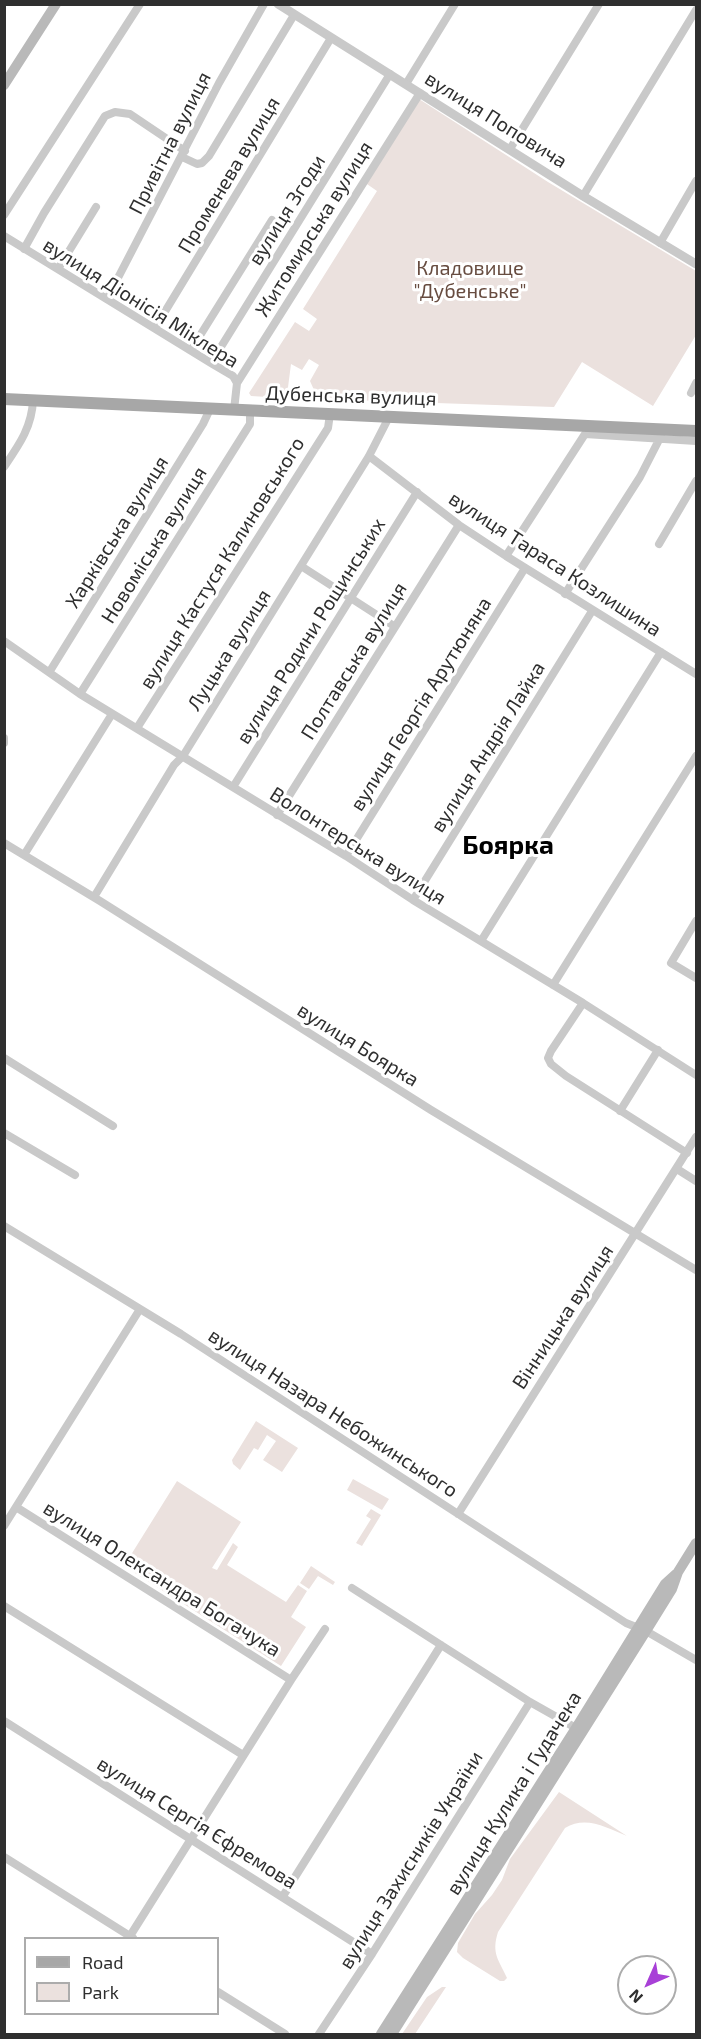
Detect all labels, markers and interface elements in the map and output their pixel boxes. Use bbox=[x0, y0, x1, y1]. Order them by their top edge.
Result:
street label: вулиця Поповича bbox=[420, 67, 572, 173]
street label: Привітна вулиця bbox=[124, 68, 216, 218]
street label: Променева вулиця bbox=[173, 93, 285, 257]
street label: Житомирська вулиця bbox=[250, 137, 378, 321]
street label: вулиця Згоди bbox=[243, 150, 331, 270]
street label: вулиця Діонісія Міклера bbox=[39, 233, 243, 373]
park label: Кладовище "Дубенське" bbox=[414, 256, 526, 303]
street label: Дубенська вулиця bbox=[265, 381, 437, 411]
street label: вулиця Кастуся Калиновського bbox=[134, 433, 310, 693]
street label: Харківська вулиця bbox=[61, 452, 173, 612]
street label: Новоміська вулиця bbox=[96, 462, 212, 628]
street label: вулиця Тараса Козлишина bbox=[444, 486, 666, 642]
street label: вулиця Родини Рощинських bbox=[231, 514, 391, 748]
street label: Полтавська вулиця bbox=[296, 578, 412, 744]
street label: Луцька вулиця bbox=[182, 585, 276, 715]
street label: вулиця Георгія Арутюняна bbox=[345, 593, 497, 815]
street label: вулиця Андрія Лайка bbox=[426, 657, 550, 837]
street label: Волонтерська вулиця bbox=[266, 782, 450, 910]
district label: Боярка bbox=[462, 829, 554, 861]
street label: вулиця Боярка bbox=[293, 998, 423, 1092]
street label: Вінницька вулиця bbox=[507, 1240, 619, 1394]
street label: вулиця Назара Небожинського bbox=[204, 1323, 462, 1503]
street label: вулиця Олександра Богачука bbox=[39, 1496, 285, 1662]
street label: вулиця Кулика і Гудачека bbox=[441, 1687, 587, 1899]
street label: вулиця Захисників України bbox=[334, 1747, 488, 1973]
street label: вулиця Сергія Єфремова bbox=[93, 1752, 301, 1894]
legend bbox=[24, 1937, 219, 2015]
text: Road bbox=[82, 1951, 123, 1973]
north arrow bbox=[617, 1955, 677, 2015]
text: Park bbox=[82, 1981, 119, 2003]
text: N bbox=[625, 1986, 646, 2007]

